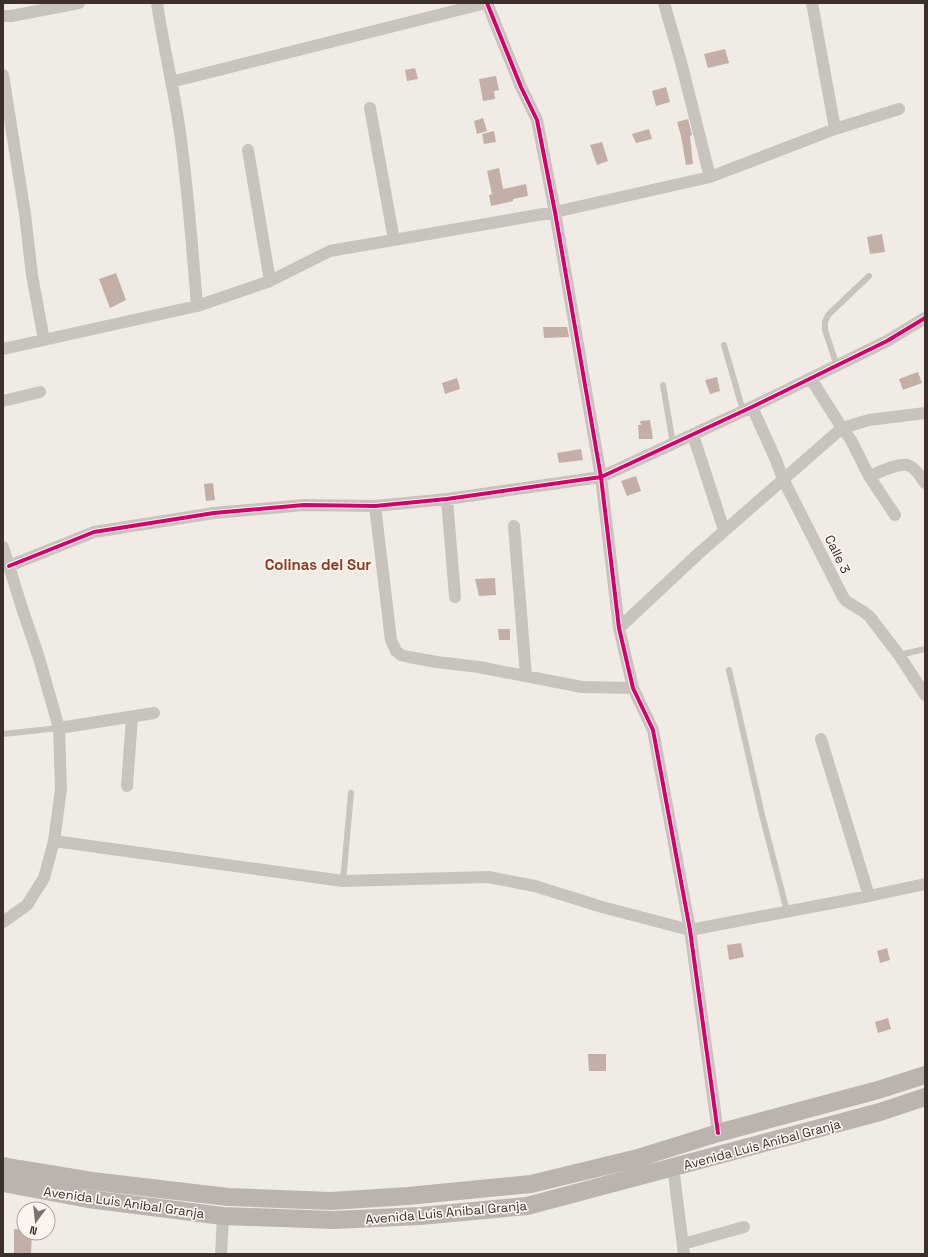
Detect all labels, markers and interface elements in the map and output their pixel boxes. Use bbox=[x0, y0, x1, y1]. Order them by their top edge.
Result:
street label: Calle 3 bbox=[821, 532, 854, 577]
district label: Colinas del Sur bbox=[265, 555, 371, 574]
street label: Avenida Luis Anibal Granja bbox=[682, 1115, 843, 1174]
street label: Avenida Luis Anibal Granja bbox=[43, 1183, 206, 1222]
street label: Avenida Luis Anibal Granja bbox=[365, 1197, 528, 1228]
north arrow bbox=[16, 1201, 56, 1241]
text: N bbox=[28, 1223, 39, 1238]

